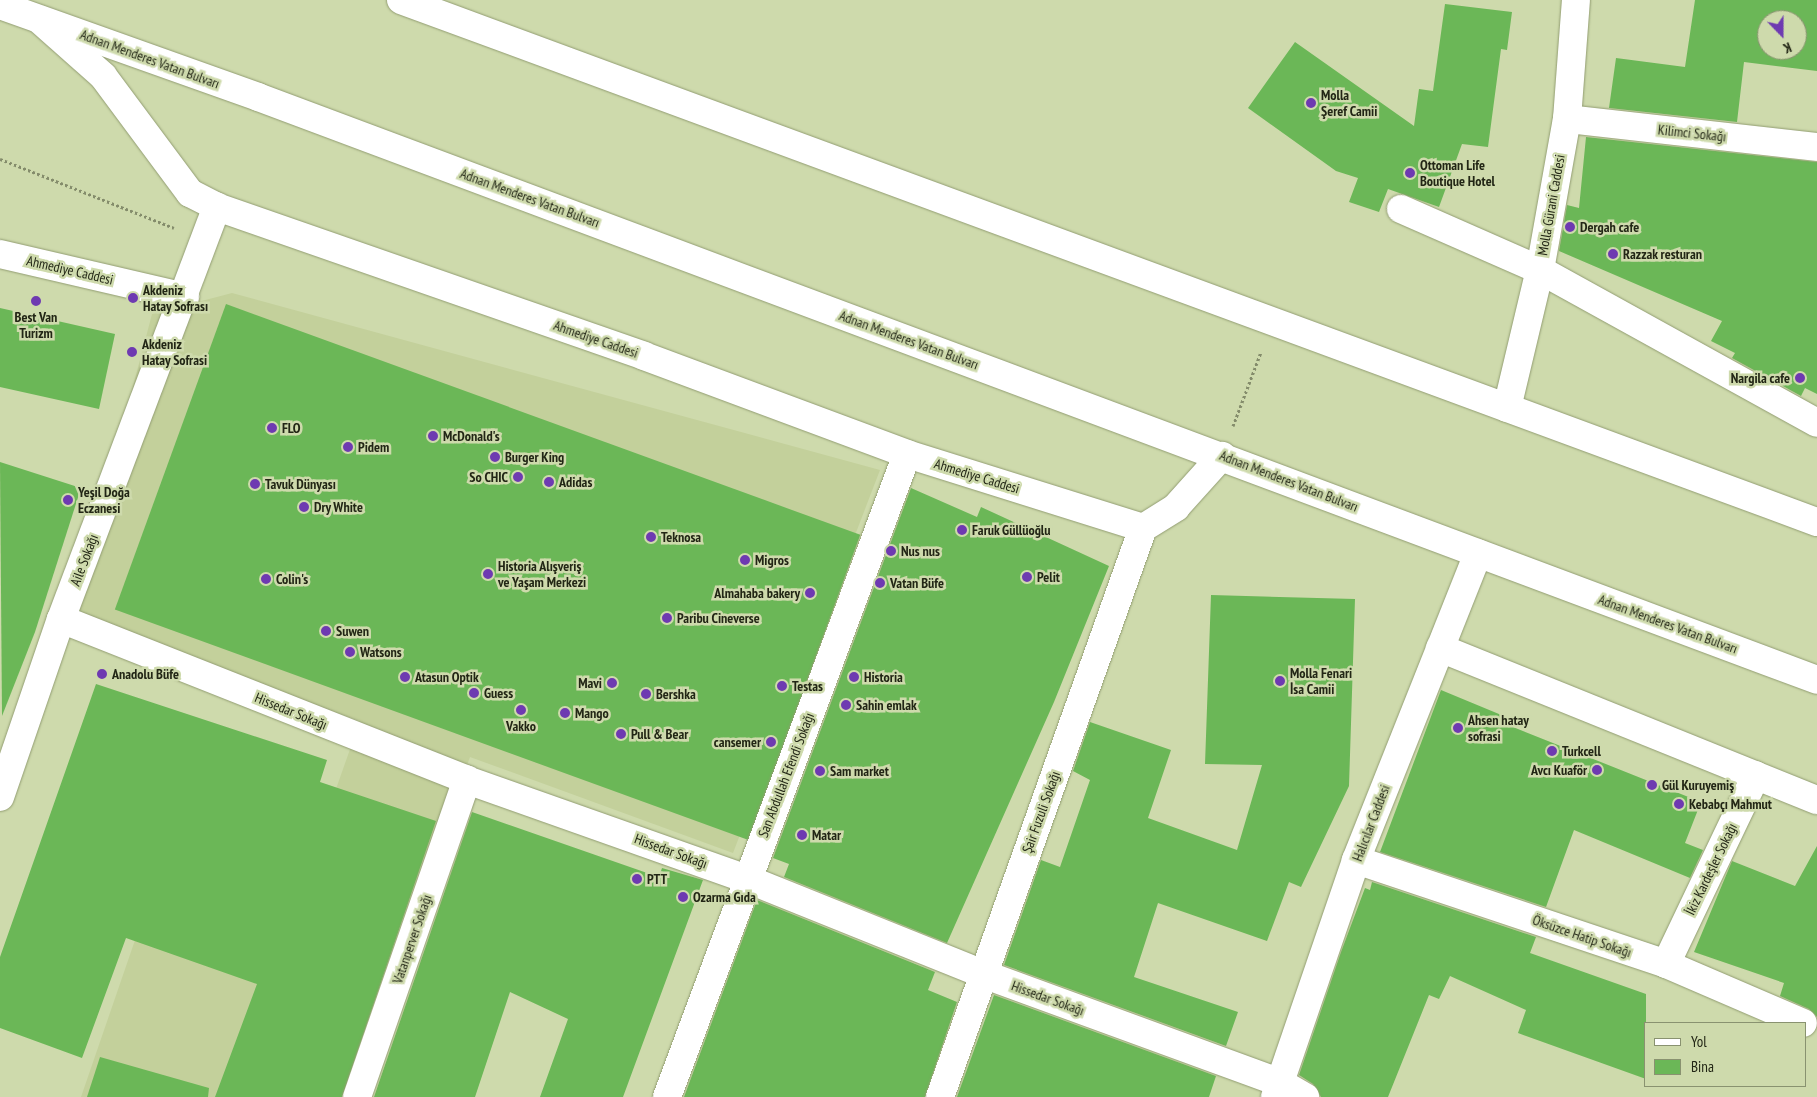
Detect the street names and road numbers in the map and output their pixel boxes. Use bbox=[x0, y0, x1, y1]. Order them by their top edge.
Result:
street label: Adnan Menderes Vatan Bulvarı bbox=[78, 26, 222, 92]
street label: Kilimci Sokağı bbox=[1657, 121, 1727, 145]
street label: Molla Gürani Caddesi bbox=[1534, 153, 1568, 257]
street label: Adnan Menderes Vatan Bulvarı bbox=[458, 165, 602, 231]
street label: Ahmediye Caddesi bbox=[25, 252, 115, 288]
street label: Adnan Menderes Vatan Bulvarı bbox=[837, 307, 981, 373]
street label: Ahmediye Caddesi bbox=[552, 317, 640, 361]
street label: Adnan Menderes Vatan Bulvarı bbox=[1217, 447, 1361, 515]
street label: Ahmediye Caddesi bbox=[932, 455, 1022, 497]
street label: Aile Sokağı bbox=[67, 532, 101, 588]
street label: Adnan Menderes Vatan Bulvarı bbox=[1596, 591, 1740, 657]
street label: Hissedar Sokağı bbox=[252, 689, 330, 733]
street label: San Abdullah Efendi Sokağı bbox=[754, 710, 818, 840]
street label: Şair Fuzuli Sokağı bbox=[1018, 769, 1064, 855]
street label: Halıcılar Caddesi bbox=[1349, 782, 1393, 864]
street label: İkiz Kardeşler Sokağı bbox=[1681, 820, 1741, 918]
street label: Hissedar Sokağı bbox=[632, 830, 710, 872]
street label: Vatanperver Sokağı bbox=[389, 892, 435, 986]
street label: Öksüzce Hatip Sokağı bbox=[1530, 911, 1634, 961]
street label: Hissedar Sokağı bbox=[1009, 977, 1087, 1019]

